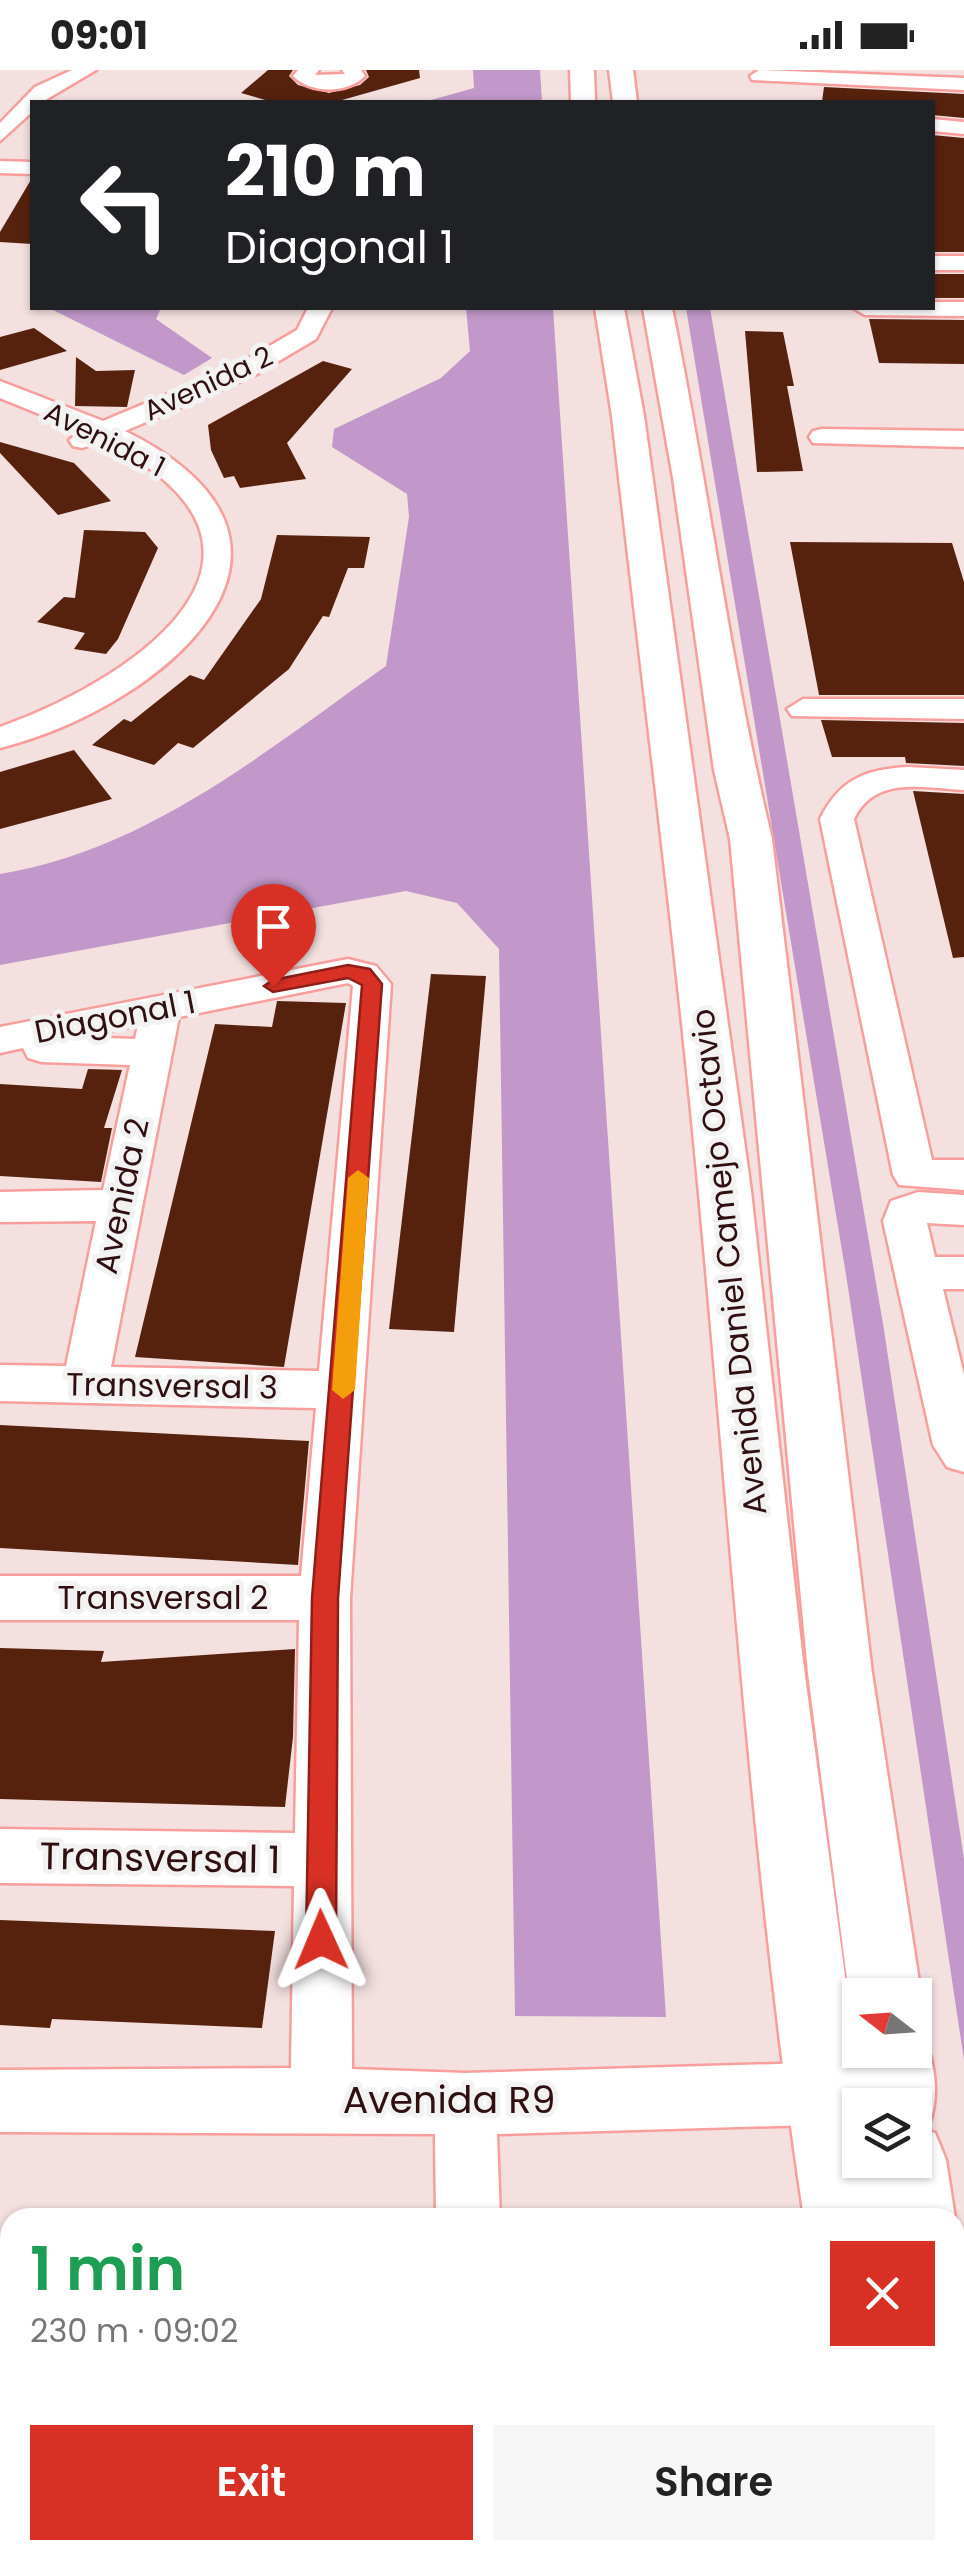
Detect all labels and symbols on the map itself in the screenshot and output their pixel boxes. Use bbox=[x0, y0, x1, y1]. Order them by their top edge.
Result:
street label: Avenida 2 bbox=[137, 337, 279, 430]
street label: Avenida 1 bbox=[38, 392, 172, 487]
pin bbox=[231, 884, 316, 987]
street label: Diagonal 1 bbox=[31, 979, 199, 1054]
street label: Avenida Daniel Camejo Octavio bbox=[680, 1007, 777, 1517]
street label: Avenida 2 bbox=[83, 1114, 160, 1278]
street label: Transversal 3 bbox=[66, 1361, 278, 1410]
street label: Transversal 2 bbox=[58, 1575, 268, 1620]
street label: Transversal 1 bbox=[39, 1829, 281, 1886]
position arrow bbox=[269, 1888, 373, 1992]
north arrow bbox=[842, 1978, 932, 2068]
street label: Avenida R9 bbox=[343, 2073, 555, 2126]

